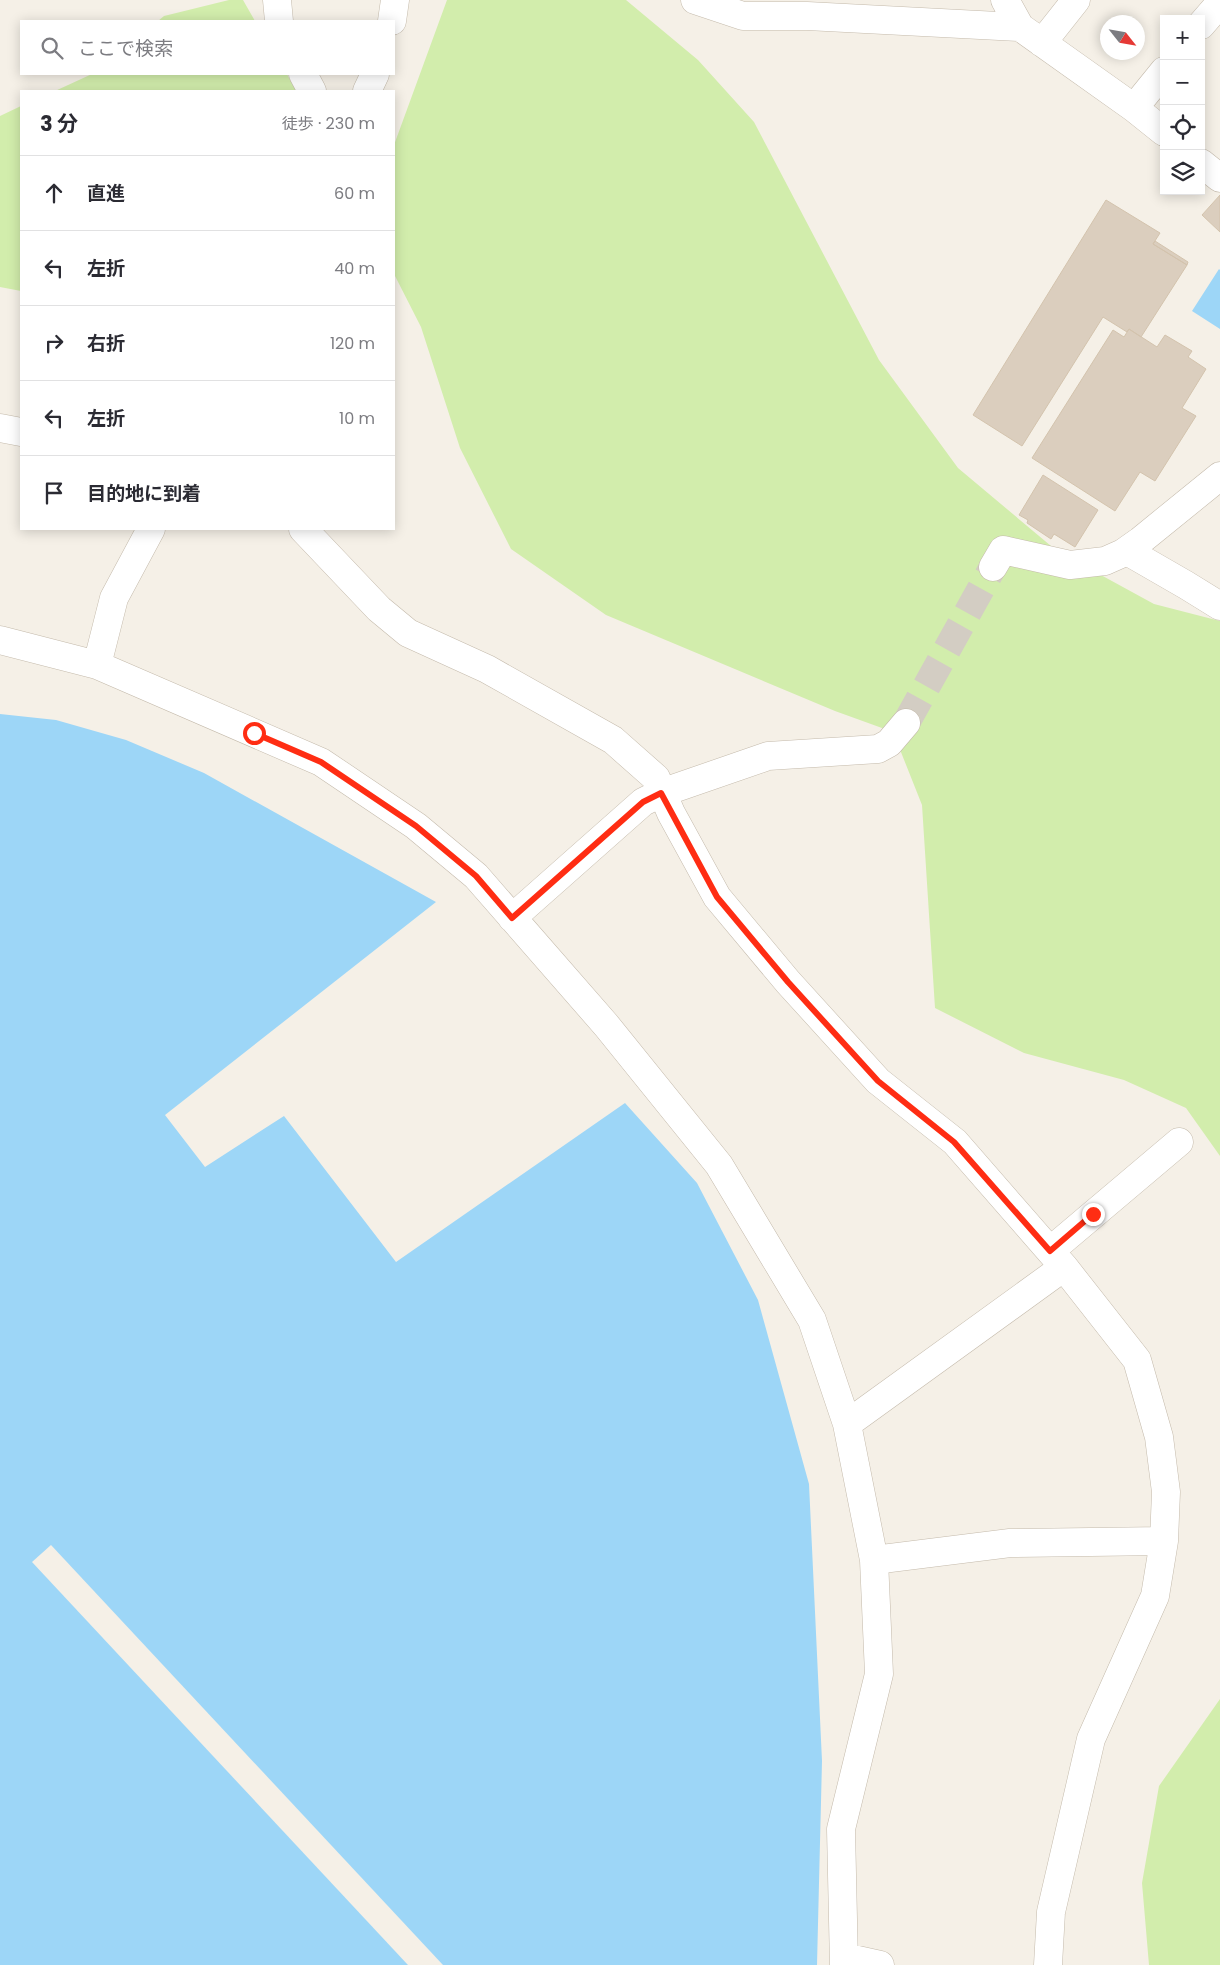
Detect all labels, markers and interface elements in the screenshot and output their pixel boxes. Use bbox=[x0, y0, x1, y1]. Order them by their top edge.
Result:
north arrow bbox=[1100, 15, 1145, 60]
map controls bbox=[1160, 15, 1205, 195]
button: + bbox=[1160, 15, 1205, 60]
search box bbox=[20, 20, 395, 75]
icon: search bbox=[38, 34, 66, 62]
text: ここで検索 bbox=[78, 35, 173, 62]
button: − bbox=[1160, 60, 1205, 105]
button: locate bbox=[1160, 105, 1205, 150]
text: 3 分 bbox=[40, 109, 78, 138]
text: 徒歩 · 230 m bbox=[282, 112, 375, 135]
button: layers bbox=[1160, 150, 1205, 195]
icon: ahead bbox=[40, 179, 68, 207]
text: 直進 bbox=[87, 180, 125, 207]
text: 60 m bbox=[334, 182, 375, 205]
icon: left bbox=[40, 254, 68, 282]
text: 左折 bbox=[87, 255, 125, 282]
text: 40 m bbox=[334, 257, 375, 280]
icon: right bbox=[40, 329, 68, 357]
text: 右折 bbox=[87, 330, 125, 357]
text: 120 m bbox=[330, 332, 375, 355]
icon: left bbox=[40, 404, 68, 432]
text: 左折 bbox=[87, 405, 125, 432]
text: 10 m bbox=[339, 407, 375, 430]
icon: arrive bbox=[40, 479, 68, 507]
text: 目的地に到着 bbox=[87, 480, 201, 507]
route start bbox=[243, 722, 266, 745]
route end bbox=[1082, 1203, 1105, 1226]

